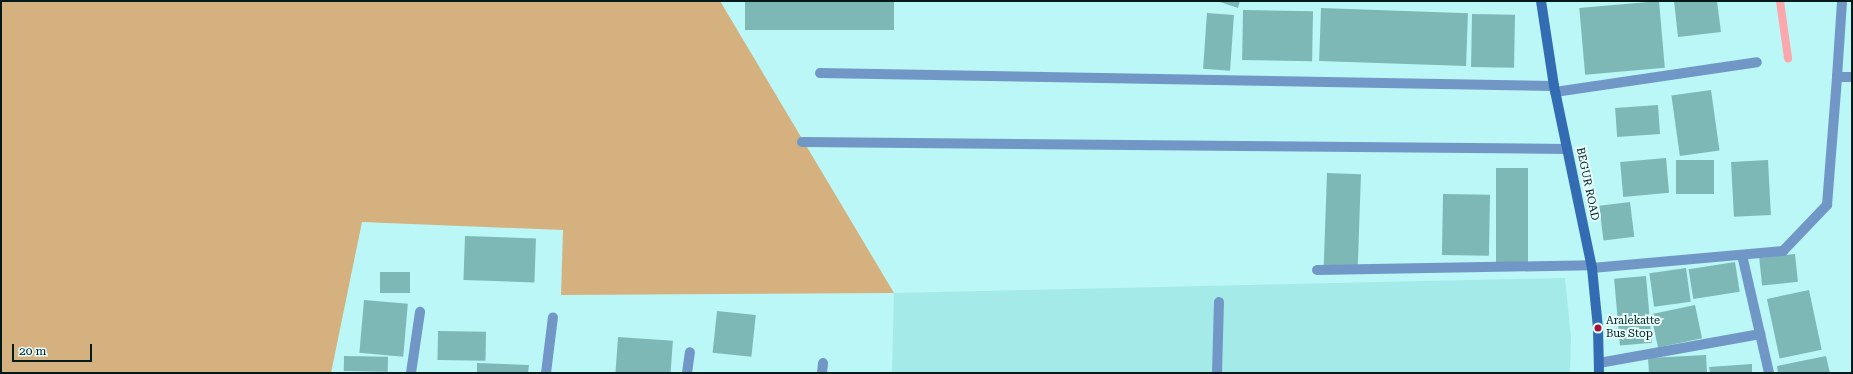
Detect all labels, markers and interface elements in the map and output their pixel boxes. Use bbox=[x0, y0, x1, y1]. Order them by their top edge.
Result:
street label: BEGUR ROAD bbox=[1573, 146, 1601, 222]
place label: Aralekatte Bus Stop bbox=[1606, 315, 1660, 341]
marker: Aralekatte Bus Stop bbox=[1593, 323, 1603, 333]
scale bar bbox=[14, 336, 94, 362]
text: 20 m bbox=[19, 344, 46, 358]

